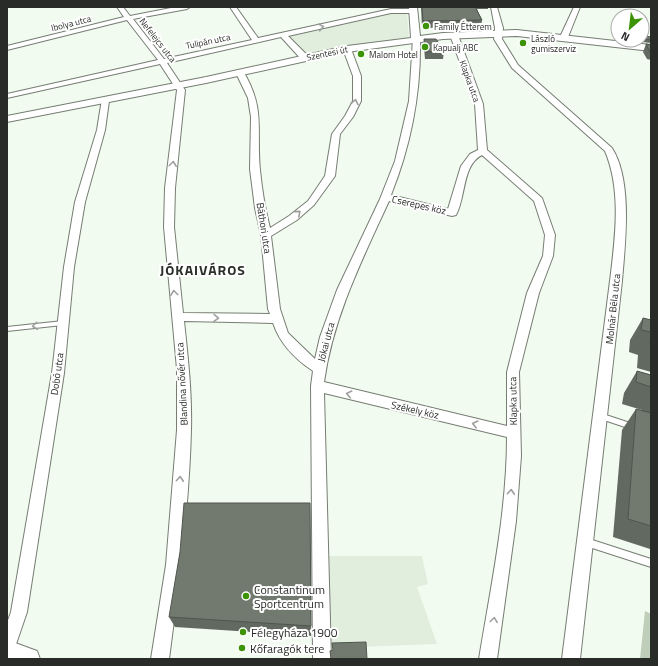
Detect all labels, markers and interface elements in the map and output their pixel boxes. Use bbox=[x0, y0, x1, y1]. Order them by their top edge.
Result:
north arrow bbox=[610, 8, 650, 48]
street label: Ibolya utca bbox=[50, 12, 93, 34]
street label: Nefelejcs utca bbox=[137, 15, 180, 65]
place label: Family Étterem bbox=[434, 20, 492, 33]
marker: Family Étterem bbox=[421, 21, 431, 31]
one-way arrow bbox=[318, 23, 324, 31]
text: N bbox=[618, 28, 632, 46]
street label: Tulipán utca bbox=[185, 30, 232, 52]
place label: László gumiszerviz bbox=[531, 32, 576, 55]
marker: László gumiszerviz bbox=[518, 38, 528, 48]
place label: Kapualj ABC bbox=[433, 41, 479, 54]
street label: Szentesi út bbox=[305, 42, 350, 64]
marker: Kapualj ABC bbox=[420, 42, 430, 52]
place label: Malom Hotel bbox=[369, 48, 418, 61]
marker: Malom Hotel bbox=[356, 49, 366, 59]
street label: Klapka utca bbox=[456, 58, 484, 104]
one-way arrow bbox=[350, 98, 358, 105]
one-way arrow bbox=[168, 161, 177, 167]
street label: Cserepes köz bbox=[390, 191, 448, 219]
street label: Báthori utca bbox=[253, 201, 275, 255]
one-way arrow bbox=[294, 211, 301, 218]
district label: JÓKAIVÁROS bbox=[160, 259, 246, 280]
street label: Molnár Béla utca bbox=[602, 273, 624, 345]
one-way arrow bbox=[170, 290, 179, 296]
one-way arrow bbox=[213, 314, 219, 322]
one-way arrow bbox=[32, 321, 38, 330]
street label: Jókai utca bbox=[314, 321, 338, 363]
street label: Blandina nővér utca bbox=[172, 342, 192, 426]
street label: Dobó utca bbox=[47, 352, 67, 396]
street label: Klapka utca bbox=[505, 377, 521, 425]
one-way arrow bbox=[346, 390, 353, 399]
street label: Székely köz bbox=[390, 397, 441, 423]
one-way arrow bbox=[472, 420, 479, 429]
one-way arrow bbox=[176, 476, 185, 482]
one-way arrow bbox=[506, 489, 515, 495]
place label: Constantinum Sportcentrum bbox=[254, 580, 325, 613]
marker: Constantinum Sportcentrum bbox=[241, 591, 251, 601]
one-way arrow bbox=[489, 617, 498, 623]
place label: Félegyháza 1900 bbox=[251, 623, 338, 642]
marker: Félegyháza 1900 bbox=[238, 627, 248, 637]
place label: Kőfaragók tere bbox=[250, 639, 324, 658]
marker: Kőfaragók tere bbox=[237, 643, 247, 653]

